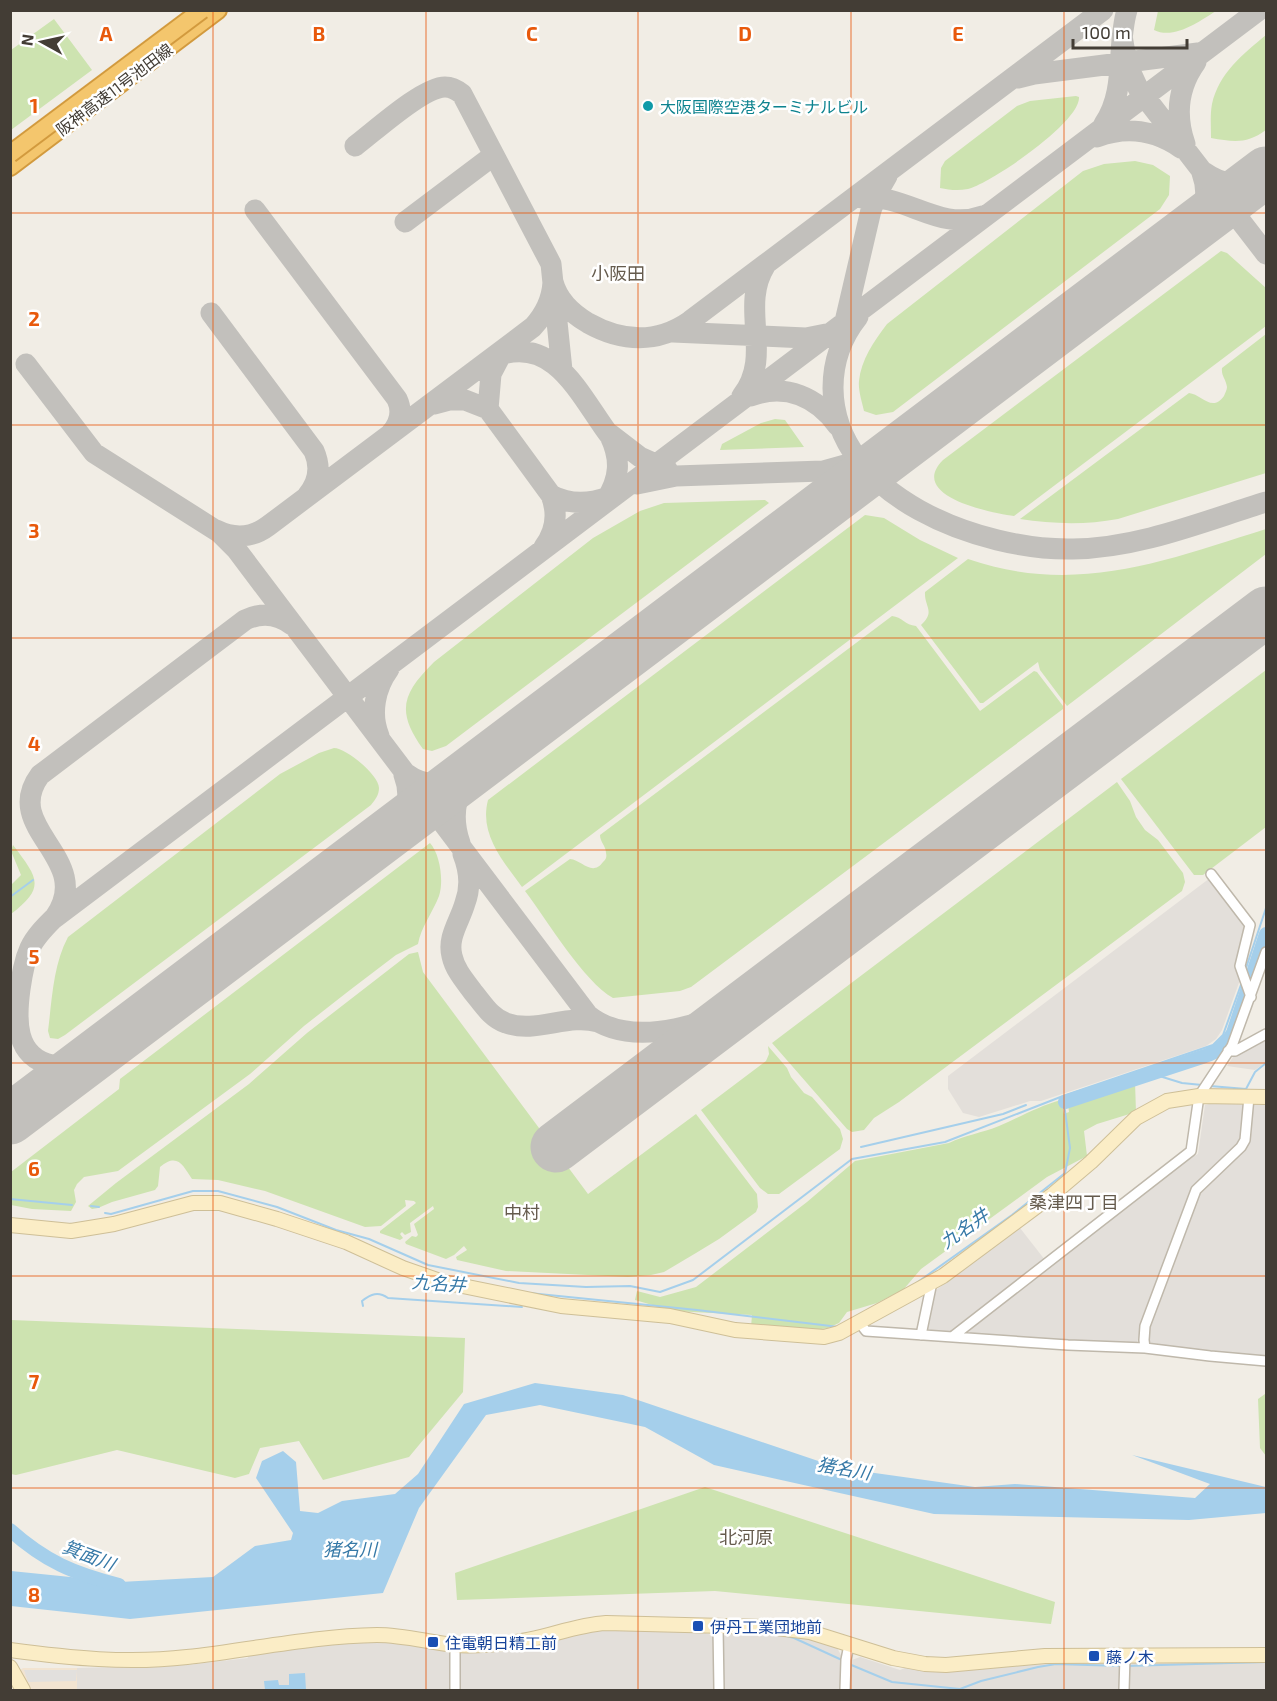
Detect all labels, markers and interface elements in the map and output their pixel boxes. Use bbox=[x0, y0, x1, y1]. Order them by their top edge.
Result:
north arrow bbox=[12, 12, 72, 72]
scale bar bbox=[1073, 12, 1187, 50]
text: A bbox=[99, 21, 113, 45]
text: B bbox=[313, 21, 325, 45]
text: C bbox=[526, 21, 538, 45]
text: D bbox=[738, 21, 752, 45]
text: E bbox=[952, 21, 964, 45]
text: 100 m bbox=[1082, 21, 1131, 43]
text: N bbox=[16, 33, 37, 47]
street label: 阪神高速11号池田線 bbox=[52, 39, 176, 139]
text: 1 bbox=[30, 93, 38, 117]
place label: 大阪国際空港ターミナルビル bbox=[660, 97, 868, 116]
marker: 大阪国際空港ターミナルビル bbox=[641, 99, 655, 113]
district label: 小阪田 bbox=[591, 262, 645, 284]
text: 2 bbox=[28, 306, 40, 330]
text: 3 bbox=[28, 518, 40, 542]
text: 4 bbox=[28, 731, 41, 755]
text: 5 bbox=[28, 944, 40, 968]
text: 6 bbox=[28, 1156, 40, 1180]
district label: 桑津四丁目 bbox=[1029, 1191, 1119, 1213]
district label: 中村 bbox=[504, 1201, 540, 1223]
water label: 九名井 bbox=[936, 1202, 994, 1252]
water label: 九名井 bbox=[411, 1270, 469, 1296]
text: 7 bbox=[29, 1369, 40, 1393]
water label: 猪名川 bbox=[816, 1452, 874, 1484]
district label: 北河原 bbox=[719, 1526, 773, 1548]
water label: 箕面川 bbox=[60, 1535, 120, 1576]
water label: 猪名川 bbox=[323, 1538, 379, 1560]
text: 8 bbox=[28, 1582, 40, 1606]
place label: 伊丹工業団地前 bbox=[710, 1617, 822, 1636]
marker: 伊丹工業団地前 bbox=[691, 1619, 705, 1633]
place label: 住電朝日精工前 bbox=[445, 1633, 557, 1652]
marker: 住電朝日精工前 bbox=[426, 1635, 440, 1649]
place label: 藤ノ木 bbox=[1106, 1647, 1154, 1666]
marker: 藤ノ木 bbox=[1087, 1649, 1101, 1663]

